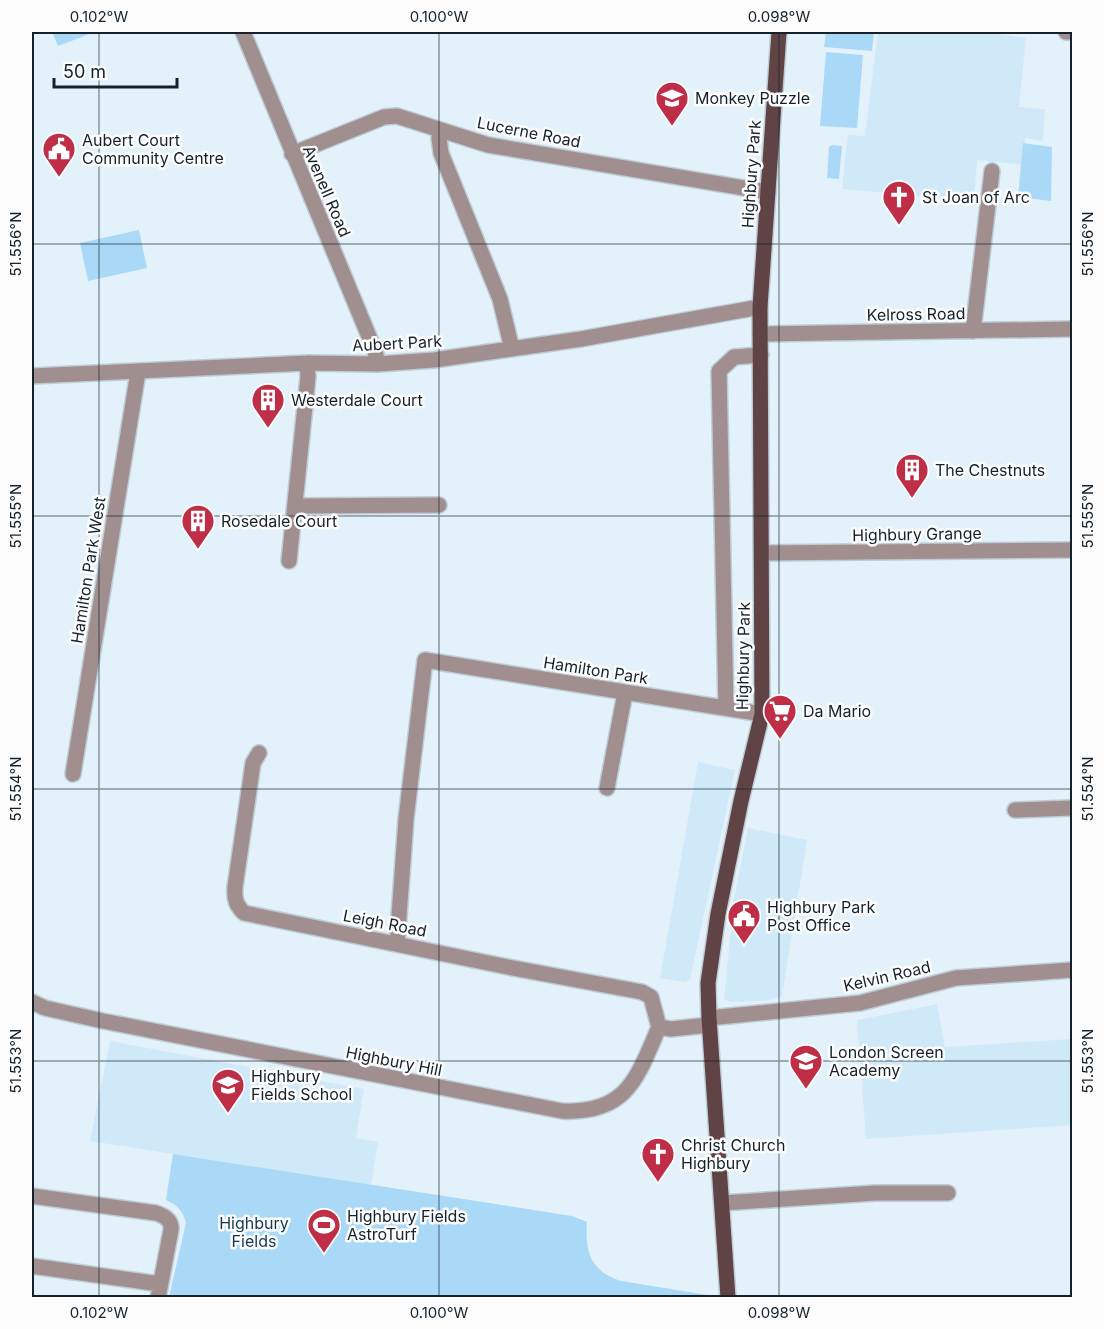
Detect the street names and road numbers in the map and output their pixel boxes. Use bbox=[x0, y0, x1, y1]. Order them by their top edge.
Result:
street label: Lucerne Road bbox=[475, 112, 583, 152]
street label: Highbury Park bbox=[737, 119, 765, 229]
street label: Avenell Road bbox=[299, 142, 355, 240]
street label: Kelross Road bbox=[867, 303, 965, 325]
street label: Aubert Park bbox=[352, 331, 443, 355]
street label: Hamilton Park West bbox=[67, 495, 109, 645]
street label: Highbury Grange bbox=[852, 523, 982, 545]
street label: Highbury Park bbox=[732, 601, 754, 710]
street label: Hamilton Park bbox=[542, 652, 650, 688]
street label: Leigh Road bbox=[342, 905, 428, 941]
street label: Kelvin Road bbox=[841, 956, 933, 996]
street label: Highbury Hill bbox=[344, 1042, 444, 1080]

